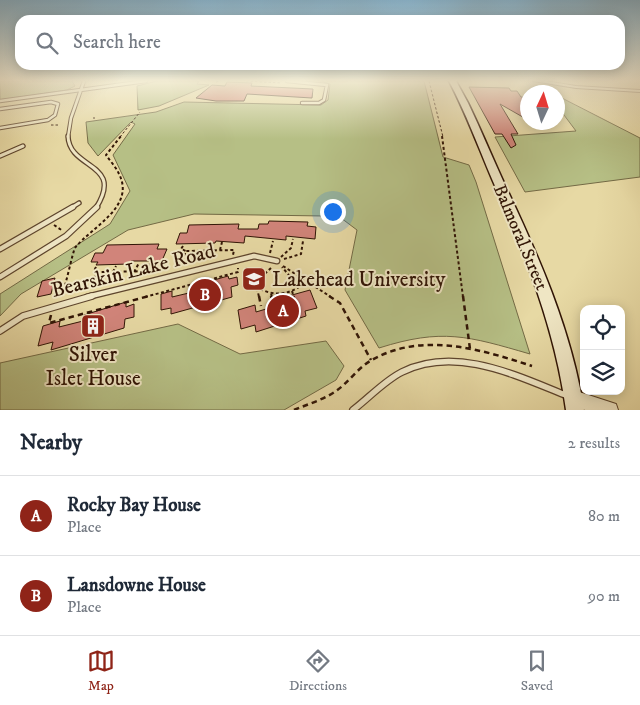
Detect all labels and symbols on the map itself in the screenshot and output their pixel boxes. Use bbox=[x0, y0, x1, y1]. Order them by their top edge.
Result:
north arrow bbox=[520, 85, 565, 130]
street label: Balmoral Street bbox=[488, 181, 552, 294]
your location bbox=[320, 199, 346, 225]
street label: Bearskin Lake Road bbox=[48, 237, 218, 303]
school or university icon: Lakehead University bbox=[241, 266, 267, 292]
place label: Lakehead University bbox=[272, 267, 446, 293]
pin: B bbox=[189, 276, 221, 314]
pin: A bbox=[267, 292, 299, 330]
building icon: Silver Islet House bbox=[80, 313, 106, 339]
place label: Silver Islet House bbox=[45, 342, 141, 392]

